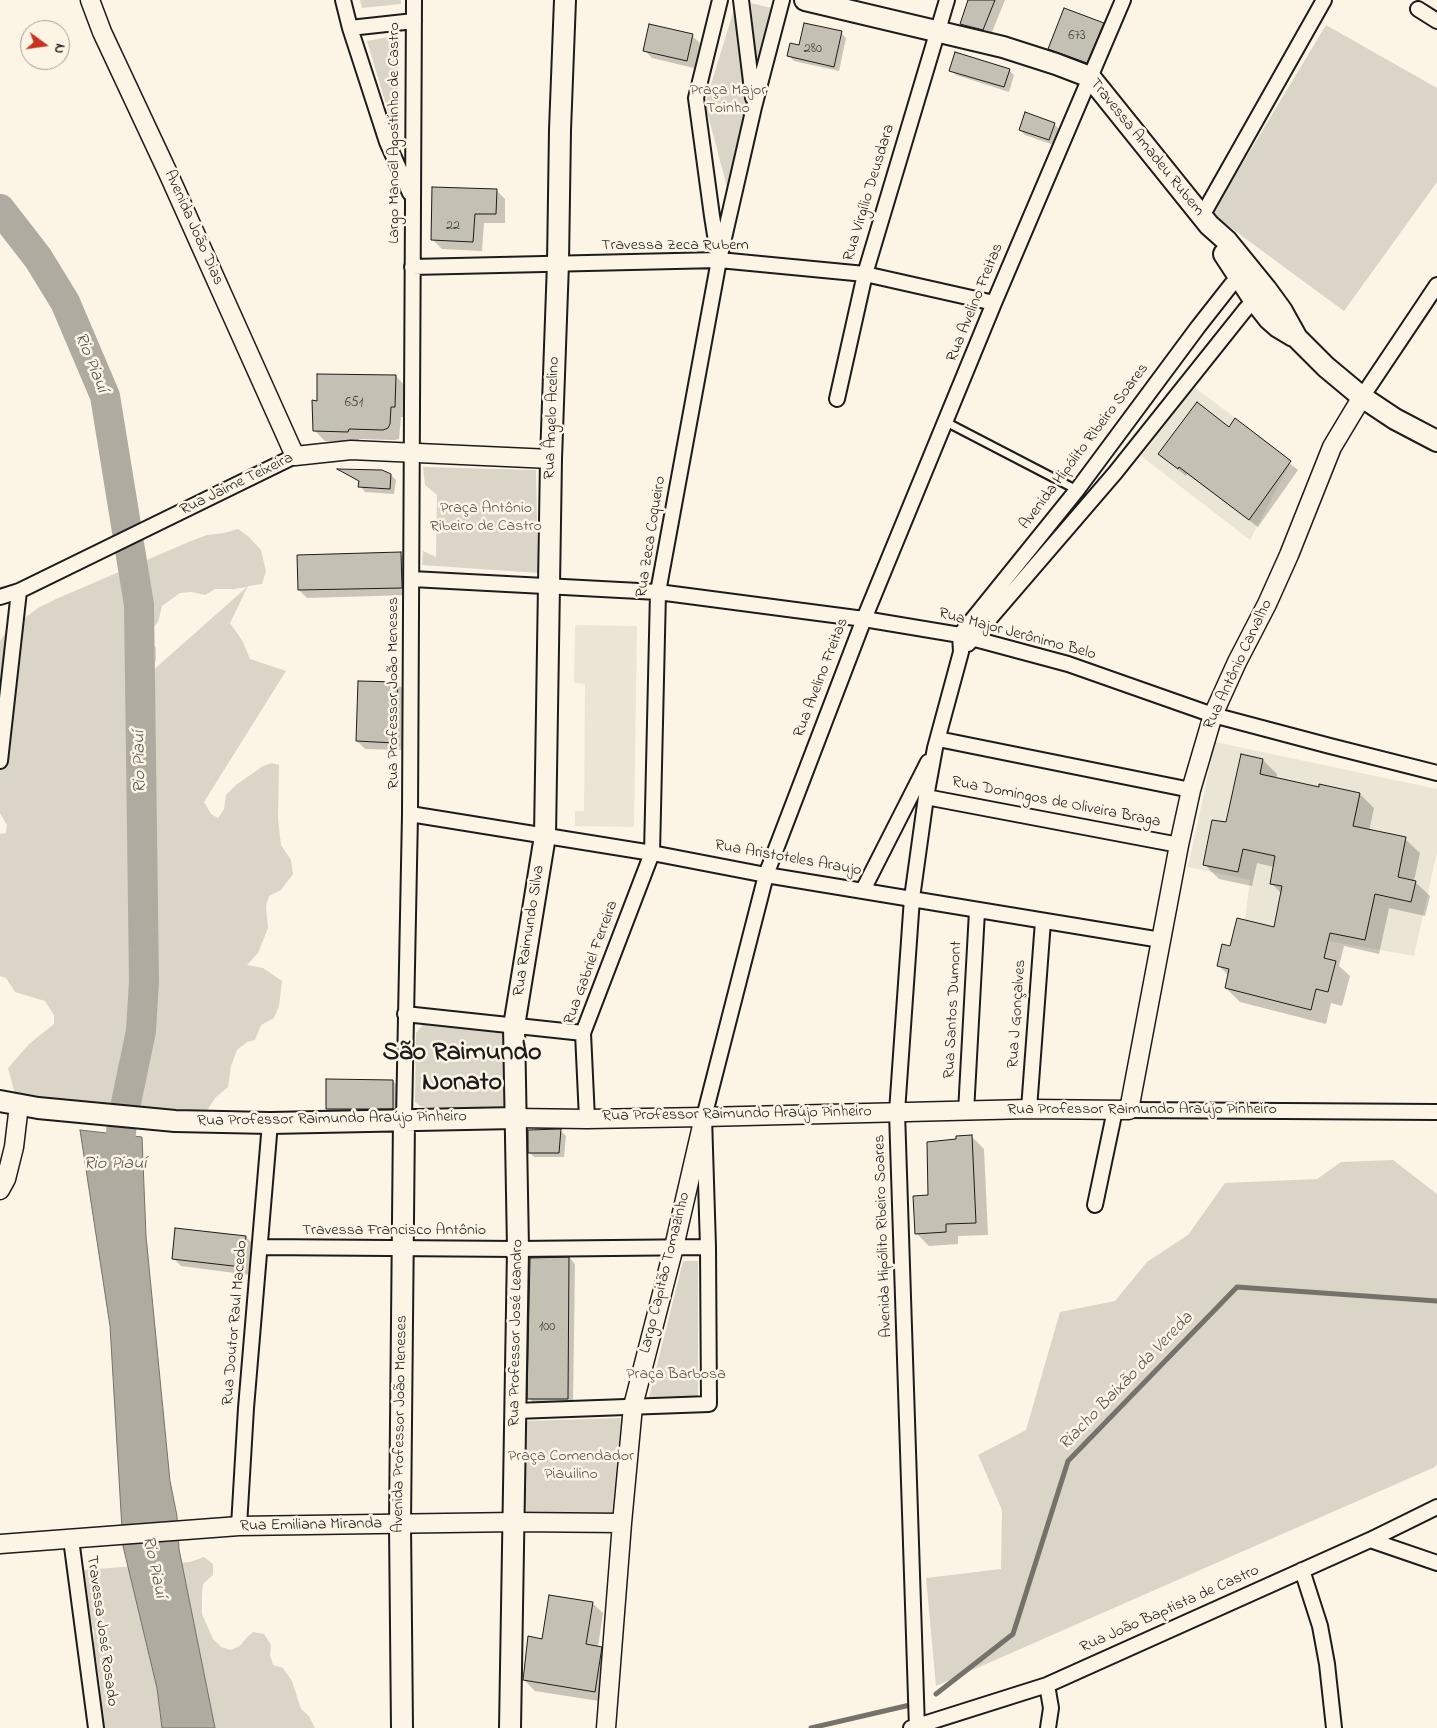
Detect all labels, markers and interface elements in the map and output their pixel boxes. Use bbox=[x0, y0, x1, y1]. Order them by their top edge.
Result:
north arrow bbox=[20, 20, 70, 70]
street label: Largo Manoel Agostinho de Castro bbox=[385, 22, 405, 244]
house number: 673 bbox=[1068, 29, 1086, 45]
text: N bbox=[48, 41, 70, 56]
house number: 280 bbox=[804, 42, 822, 58]
street label: Travessa Amadeu Rubem bbox=[1085, 75, 1207, 221]
park label: Praça Major Toinho bbox=[690, 81, 766, 119]
street label: Rua Virgílio Deusdara bbox=[840, 122, 900, 264]
street label: Avenida João Dias bbox=[159, 167, 227, 289]
house number: 22 bbox=[446, 219, 460, 235]
street label: Travessa Zeca Rubem bbox=[601, 236, 749, 256]
street label: Rua Avelino Freitas bbox=[943, 241, 1009, 365]
water label: Rio Piauí bbox=[68, 330, 112, 396]
street label: Rua Ângelo Acelino bbox=[541, 356, 565, 480]
street label: Avenida Hipólito Ribeiro Soares bbox=[1016, 360, 1154, 534]
house number: 651 bbox=[345, 396, 363, 412]
street label: Rua Jaime Teixeira bbox=[177, 449, 297, 521]
street label: Rua Zeca Coqueiro bbox=[633, 475, 671, 599]
park label: Praça Antônio Ribeiro de Castro bbox=[430, 499, 542, 537]
street label: Rua Professor João Meneses bbox=[384, 597, 404, 789]
street label: Rua Antônio Carvalho bbox=[1201, 597, 1277, 733]
street label: Rua Major Jerônimo Belo bbox=[936, 605, 1098, 665]
street label: Rua Avelino Freitas bbox=[790, 616, 854, 740]
water label: Rio Piauí bbox=[130, 730, 152, 794]
street label: Rua Domingos de Oliveira Braga bbox=[950, 773, 1162, 833]
street label: Rua Aristoteles Araujo bbox=[713, 837, 863, 881]
street label: Rua Raimundo Silva bbox=[510, 864, 550, 998]
street label: Rua Gabriel Ferreira bbox=[561, 898, 623, 1028]
street label: Rua Santos Dumont bbox=[941, 941, 967, 1079]
street label: Rua J Gonçalves bbox=[1005, 959, 1031, 1069]
district label: São Raimundo Nonato bbox=[383, 1039, 541, 1100]
street label: Rua Professor Raimundo Araújo Pinheiro bbox=[1007, 1100, 1277, 1120]
street label: Rua Professor Raimundo Araújo Pinheiro bbox=[602, 1103, 872, 1127]
street label: Rua Professor Raimundo Araújo Pinheiro bbox=[197, 1108, 467, 1132]
street label: Avenida Hipólito Ribeiro Soares bbox=[871, 1134, 897, 1338]
water label: Rio Piauí bbox=[84, 1154, 146, 1176]
street label: Largo Capitão Tomazinho bbox=[637, 1191, 695, 1355]
street label: Travessa Francisco Antônio bbox=[302, 1221, 486, 1241]
street label: Rua Professor José Leandro bbox=[506, 1239, 528, 1427]
street label: Rua Doutor Raul Macedo bbox=[219, 1240, 253, 1406]
water label: Riacho Baixão da Vereda bbox=[1055, 1308, 1199, 1456]
street label: Avenida Professor João Meneses bbox=[390, 1315, 412, 1533]
house number: 100 bbox=[539, 1320, 555, 1336]
park label: Praça Barbosa bbox=[626, 1365, 726, 1385]
park label: Praça Comendador Piauilino bbox=[508, 1447, 634, 1485]
street label: Rua Emiliana Miranda bbox=[240, 1515, 382, 1537]
water label: Rio Piauí bbox=[136, 1534, 170, 1600]
street label: Travessa José Rosado bbox=[81, 1554, 121, 1708]
street label: Rua João Baptista de Castro bbox=[1077, 1562, 1263, 1658]

